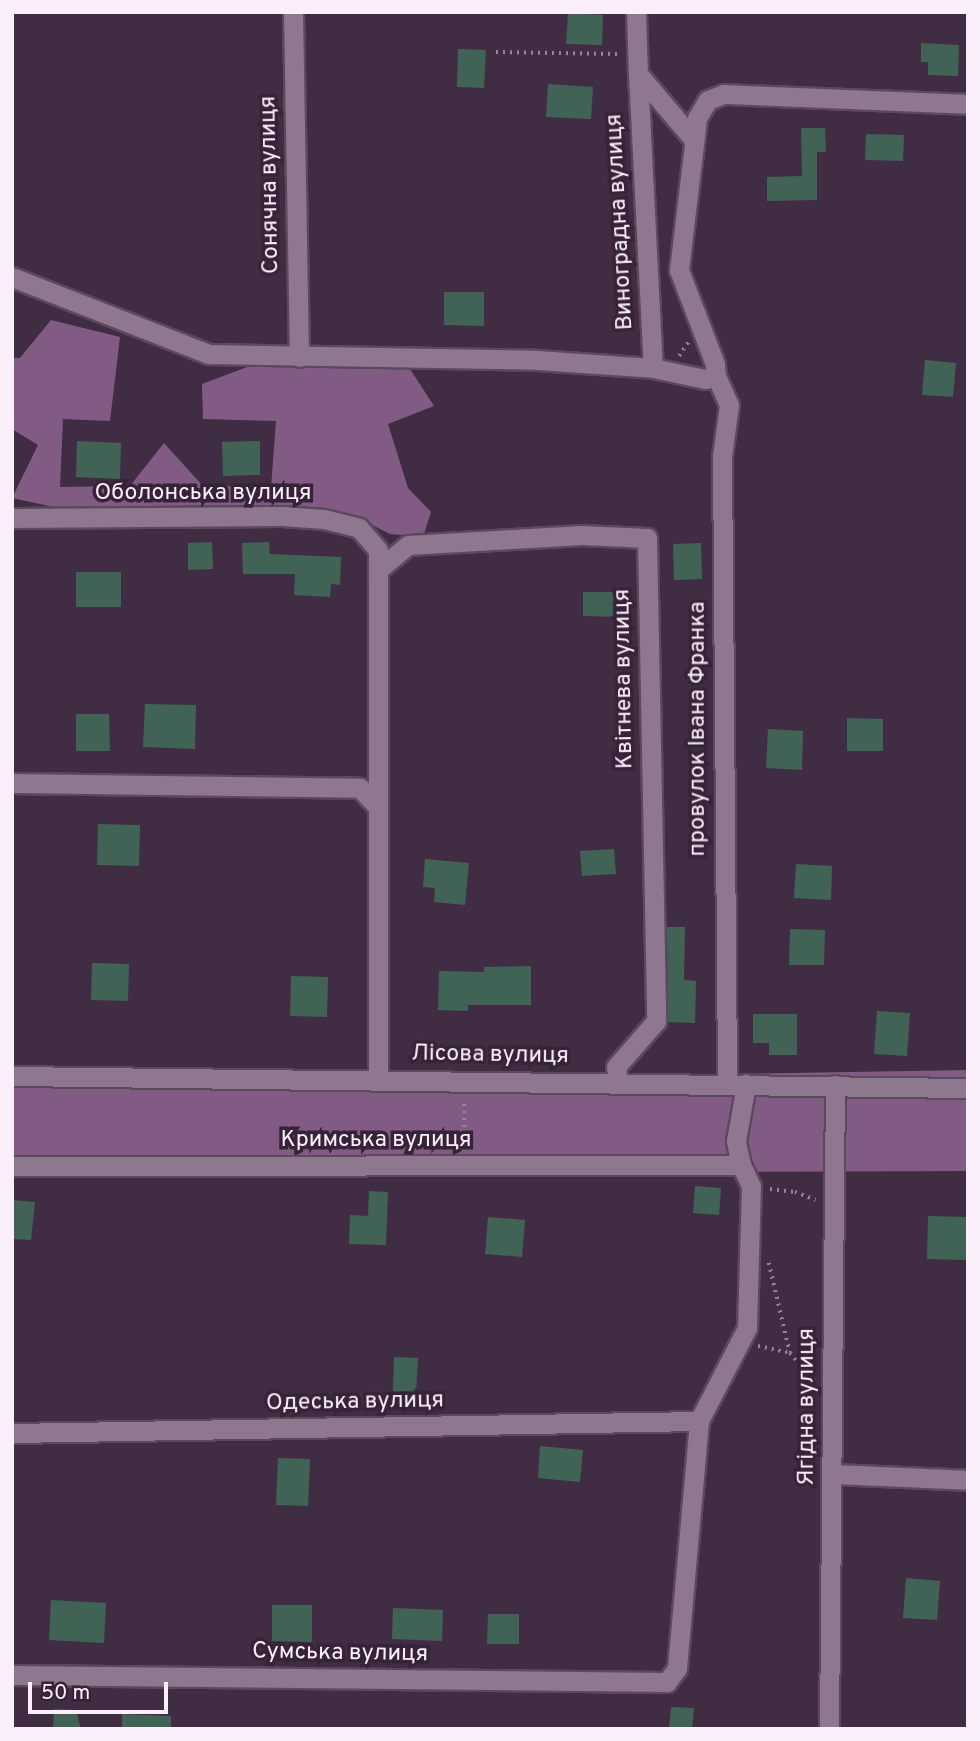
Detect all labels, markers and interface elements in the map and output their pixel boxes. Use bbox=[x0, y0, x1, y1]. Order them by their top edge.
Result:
street label: Сонячна вулиця bbox=[256, 96, 286, 274]
street label: Виноградна вулиця bbox=[602, 113, 640, 331]
street label: Оболонська вулиця bbox=[94, 480, 312, 508]
street label: Квітнева вулиця bbox=[610, 589, 640, 769]
street label: провулок Івана Франка bbox=[685, 601, 713, 857]
street label: Лісова вулиця bbox=[411, 1041, 569, 1071]
street label: Кримська вулиця bbox=[280, 1127, 472, 1155]
street label: Ягідна вулиця bbox=[794, 1328, 822, 1486]
street label: Одеська вулиця bbox=[266, 1388, 444, 1418]
street label: Сумська вулиця bbox=[252, 1639, 428, 1669]
scale bar bbox=[32, 1668, 172, 1712]
text: 50 m bbox=[41, 1680, 90, 1707]

